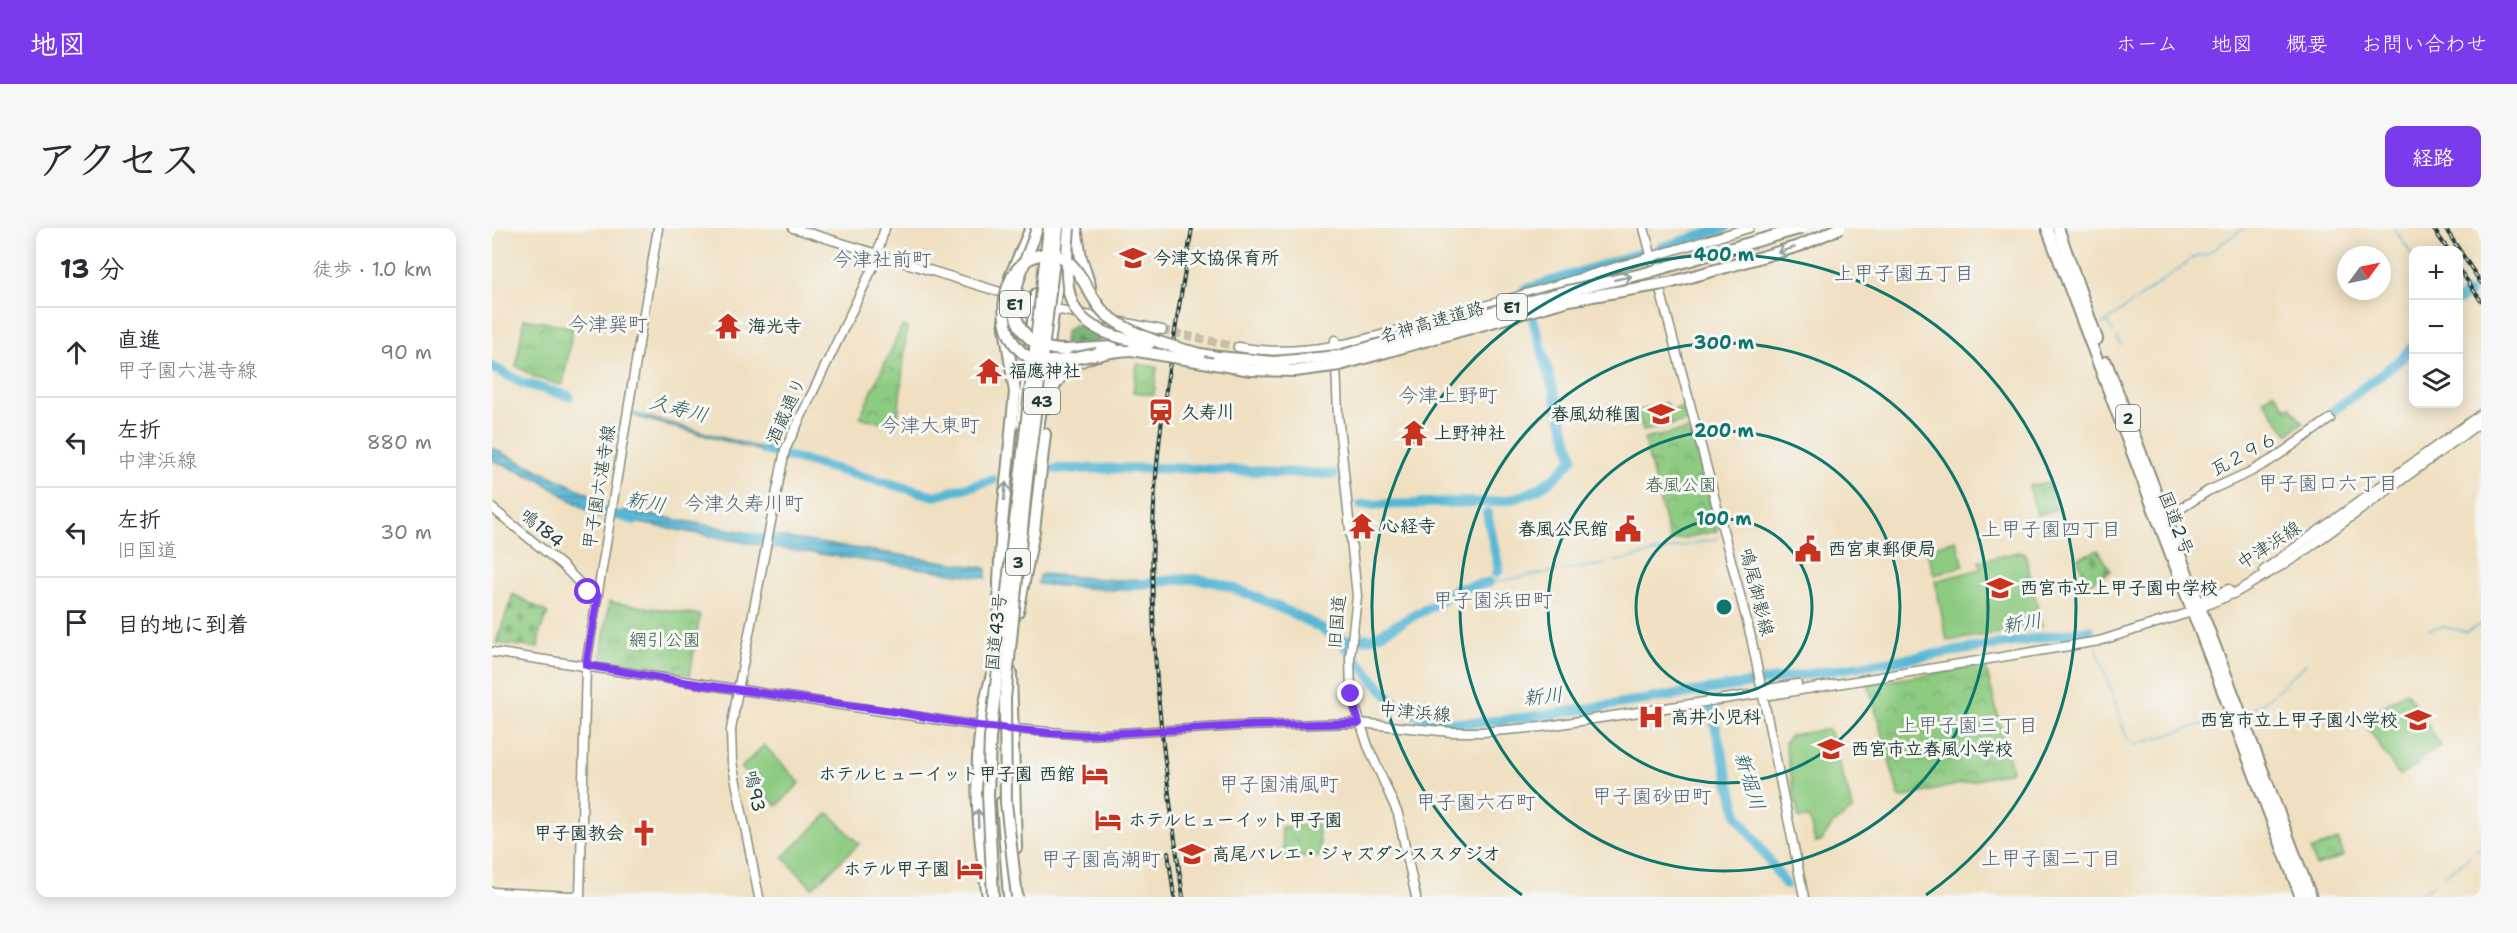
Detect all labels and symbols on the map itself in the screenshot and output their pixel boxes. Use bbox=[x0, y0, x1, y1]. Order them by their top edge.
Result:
school or university icon: 今津文協保育所 bbox=[1118, 243, 1148, 273]
text: 400 m bbox=[1694, 243, 1755, 267]
one-way arrow bbox=[1776, 245, 1795, 256]
district label: 今津社前町 bbox=[832, 246, 932, 272]
place label: 今津文協保育所 bbox=[1153, 246, 1279, 270]
north arrow bbox=[2337, 246, 2391, 300]
district label: 上甲子園五丁目 bbox=[1834, 260, 1974, 286]
one-way arrow bbox=[1613, 272, 1632, 284]
road number: E1 bbox=[1000, 291, 1030, 317]
road number: E1 bbox=[1497, 294, 1527, 320]
street label: 名神高速道路 bbox=[1377, 296, 1487, 348]
district label: 今津巽町 bbox=[568, 311, 648, 337]
temple icon: 海光寺 bbox=[713, 311, 743, 341]
place label: 海光寺 bbox=[748, 314, 802, 338]
text: 300 m bbox=[1694, 331, 1755, 355]
temple icon: 福應神社 bbox=[974, 356, 1004, 386]
place label: 福應神社 bbox=[1009, 359, 1081, 383]
street label: 酒蔵通り bbox=[760, 373, 812, 449]
district label: 今津上野町 bbox=[1398, 382, 1498, 408]
water label: 久寿川 bbox=[647, 388, 711, 428]
road number: 43 bbox=[1024, 388, 1060, 414]
station icon: 久寿川 bbox=[1146, 397, 1176, 427]
school or university icon: 春風幼稚園 bbox=[1646, 399, 1676, 429]
place label: 久寿川 bbox=[1181, 400, 1235, 424]
place label: 春風幼稚園 bbox=[1551, 402, 1641, 426]
road number: 2 bbox=[2116, 405, 2140, 431]
district label: 今津大東町 bbox=[880, 412, 980, 438]
temple icon: 上野神社 bbox=[1399, 418, 1429, 448]
text: 200 m bbox=[1694, 419, 1755, 443]
place label: 上野神社 bbox=[1434, 421, 1506, 445]
street label: 甲子園六湛寺線 bbox=[577, 423, 621, 551]
street label: 瓦２９６ bbox=[2207, 427, 2281, 481]
district label: 甲子園口六丁目 bbox=[2258, 470, 2398, 496]
park label: 春風公園 bbox=[1645, 473, 1717, 497]
one-way arrow bbox=[1000, 481, 1011, 501]
water label: 新川 bbox=[624, 485, 668, 519]
street label: 国道2号 bbox=[2153, 488, 2199, 558]
district label: 今津久寿川町 bbox=[684, 490, 804, 516]
street label: 鳴184 bbox=[515, 503, 569, 553]
text: 100 m bbox=[1696, 507, 1752, 531]
temple icon: 心経寺 bbox=[1347, 511, 1377, 541]
place label: 心経寺 bbox=[1382, 514, 1436, 538]
public building icon: 春風公民館 bbox=[1613, 514, 1643, 544]
street label: 中津浜線 bbox=[2232, 515, 2306, 575]
district label: 上甲子園四丁目 bbox=[1981, 516, 2121, 542]
place label: 春風公民館 bbox=[1518, 517, 1608, 541]
public building icon: 西宮東郵便局 bbox=[1793, 534, 1823, 564]
place label: 西宮東郵便局 bbox=[1828, 537, 1936, 561]
street label: 鳴尾御影線 bbox=[1734, 545, 1780, 639]
road number: 3 bbox=[1006, 549, 1030, 575]
school or university icon: 西宮市立上甲子園中学校 bbox=[1985, 573, 2015, 603]
place label: 西宮市立上甲子園中学校 bbox=[2020, 576, 2218, 600]
route start bbox=[574, 578, 600, 604]
district label: 甲子園浜田町 bbox=[1433, 587, 1553, 613]
street label: 国道43号 bbox=[980, 592, 1012, 672]
street label: 旧国道 bbox=[1323, 594, 1351, 650]
centre of rings bbox=[1714, 597, 1734, 617]
water label: 新川 bbox=[2000, 607, 2044, 639]
park label: 網引公園 bbox=[629, 628, 701, 652]
route end bbox=[1337, 680, 1363, 706]
water label: 新川 bbox=[1522, 681, 1564, 711]
street label: 中津浜線 bbox=[1378, 697, 1452, 727]
hospital icon: 高井小児科 bbox=[1636, 702, 1666, 732]
place label: 高井小児科 bbox=[1671, 705, 1761, 729]
school or university icon: 西宮市立上甲子園小学校 bbox=[2403, 705, 2433, 735]
place label: 西宮市立上甲子園小学校 bbox=[2200, 708, 2398, 732]
district label: 上甲子園三丁目 bbox=[1898, 712, 2038, 738]
school or university icon: 西宮市立春風小学校 bbox=[1816, 734, 1846, 764]
place label: 西宮市立春風小学校 bbox=[1851, 737, 2013, 761]
water label: 新堀川 bbox=[1729, 749, 1771, 813]
hotel icon: ホテルヒューイット甲子園 西館 bbox=[1080, 759, 1110, 789]
place label: ホテルヒューイット甲子園 西館 bbox=[818, 762, 1075, 786]
street label: 鳴93 bbox=[739, 768, 771, 814]
district label: 甲子園浦風町 bbox=[1219, 771, 1339, 797]
district label: 甲子園砂田町 bbox=[1592, 783, 1712, 809]
district label: 甲子園六石町 bbox=[1416, 789, 1536, 815]
hotel icon: ホテルヒューイット甲子園 bbox=[1093, 805, 1123, 835]
place label: ホテルヒューイット甲子園 bbox=[1128, 808, 1343, 832]
one-way arrow bbox=[973, 809, 984, 829]
church icon: 甲子園教会 bbox=[629, 818, 659, 848]
place label: 甲子園教会 bbox=[534, 821, 624, 845]
school or university icon: 高尾バレエ・ジャズダンススタジオ bbox=[1177, 839, 1207, 869]
place label: 高尾バレエ・ジャズダンススタジオ bbox=[1212, 842, 1500, 866]
district label: 上甲子園二丁目 bbox=[1981, 845, 2121, 871]
district label: 甲子園高潮町 bbox=[1041, 846, 1161, 872]
hotel icon: ホテル甲子園 bbox=[955, 854, 985, 884]
place label: ホテル甲子園 bbox=[843, 857, 950, 881]

